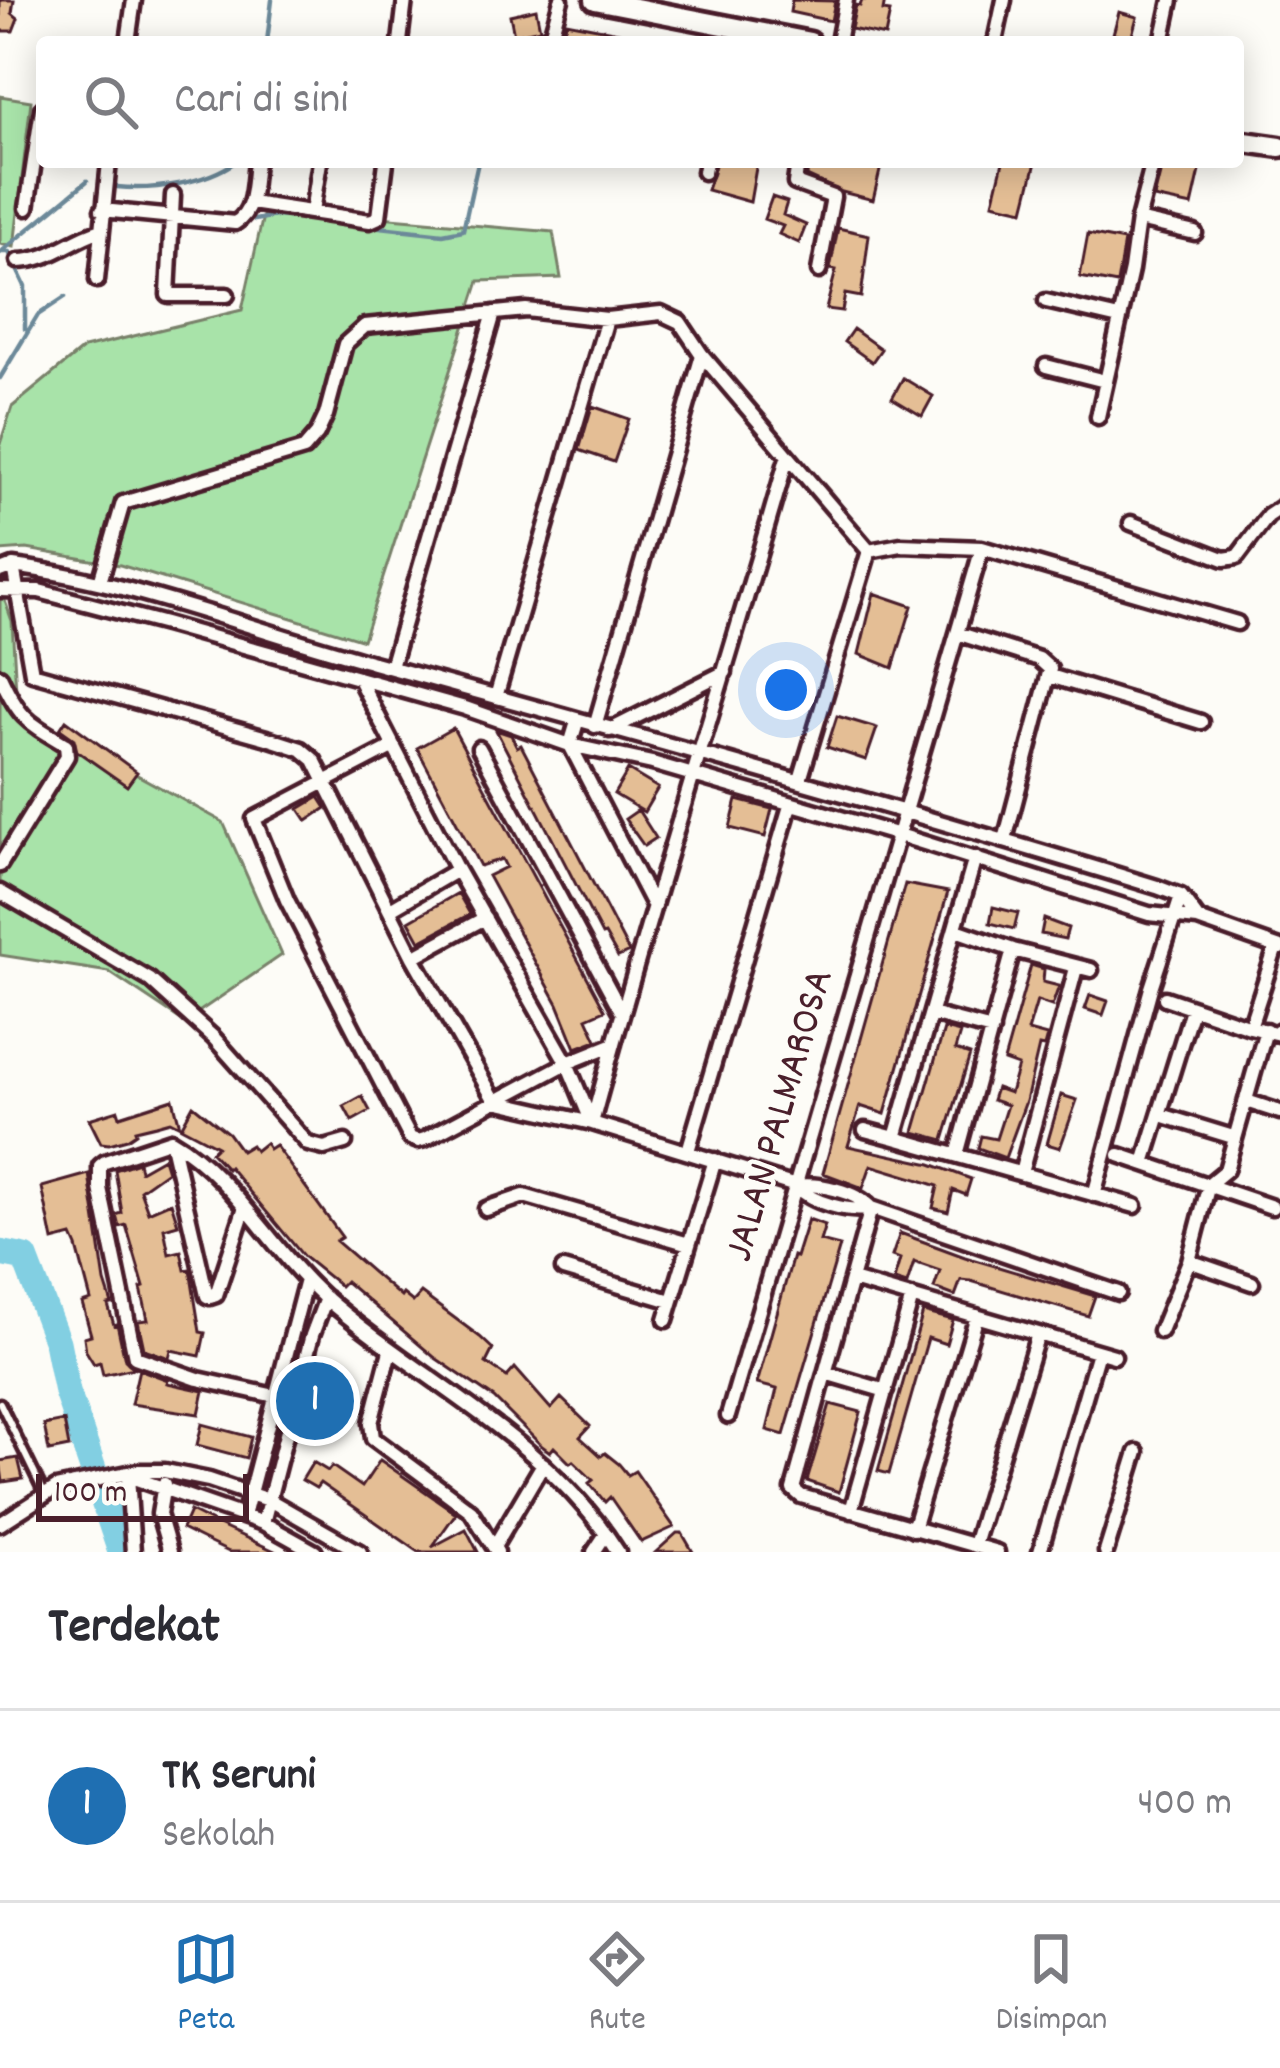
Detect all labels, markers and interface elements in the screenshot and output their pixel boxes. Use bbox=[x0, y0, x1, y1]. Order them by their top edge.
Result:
search box bbox=[36, 36, 1244, 168]
icon: search bbox=[78, 69, 144, 135]
text: Cari di sini bbox=[174, 70, 348, 134]
your location bbox=[756, 660, 816, 720]
street label: JALAN PALMAROSA bbox=[712, 963, 852, 1269]
pin: 1 bbox=[276, 1356, 354, 1446]
scale bar bbox=[36, 1468, 249, 1521]
text: 100 m bbox=[54, 1471, 127, 1518]
text: Terdekat bbox=[48, 1594, 220, 1666]
text: TK Seruni bbox=[162, 1746, 316, 1810]
text: 1 bbox=[83, 1778, 91, 1833]
text: 400 m bbox=[1138, 1778, 1232, 1833]
text: Sekolah bbox=[162, 1810, 275, 1865]
tab: Peta bbox=[173, 1926, 239, 2045]
tab: Rute bbox=[584, 1926, 650, 2045]
tab: Disimpan bbox=[996, 1926, 1107, 2045]

